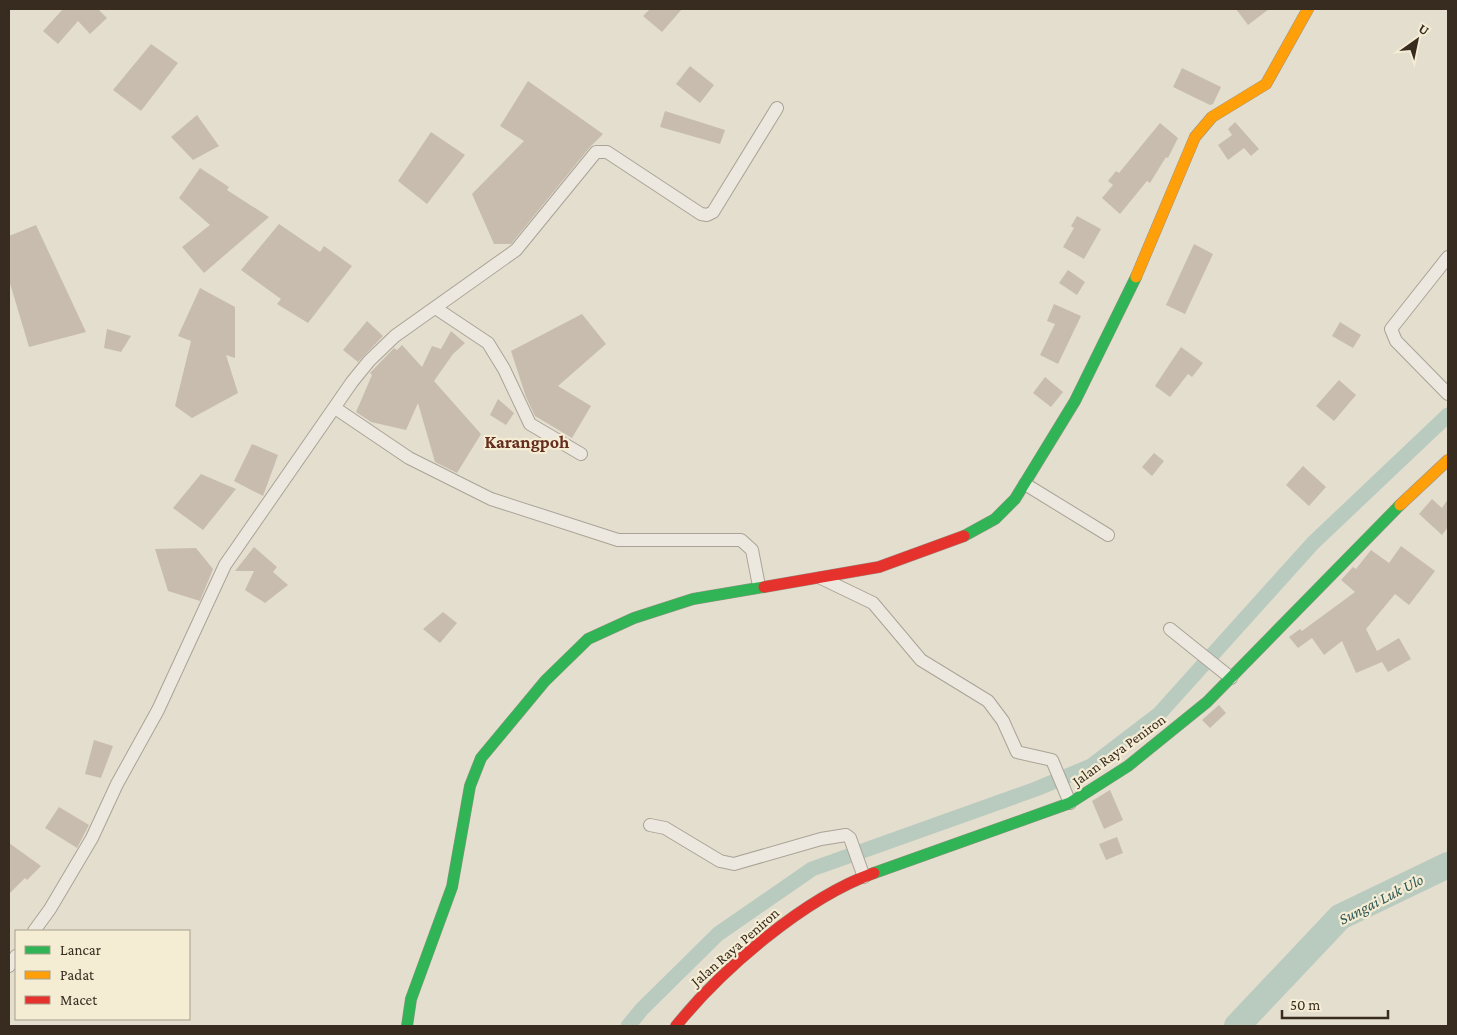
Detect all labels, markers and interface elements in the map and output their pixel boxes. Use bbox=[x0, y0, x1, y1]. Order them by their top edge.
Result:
north arrow bbox=[1392, 15, 1442, 65]
text: U bbox=[1416, 20, 1433, 39]
district label: Karangpoh bbox=[485, 432, 570, 452]
street label: Jalan Raya Peniron bbox=[1068, 711, 1169, 791]
water label: Sungai Luk Ulo bbox=[1336, 870, 1427, 928]
street label: Jalan Raya Peniron bbox=[686, 905, 783, 992]
legend bbox=[15, 930, 190, 1020]
text: Lancar bbox=[60, 942, 102, 958]
text: Padat bbox=[60, 967, 95, 983]
scale bar bbox=[1282, 988, 1388, 1020]
text: Macet bbox=[60, 992, 98, 1008]
text: 50 m bbox=[1290, 997, 1320, 1013]

